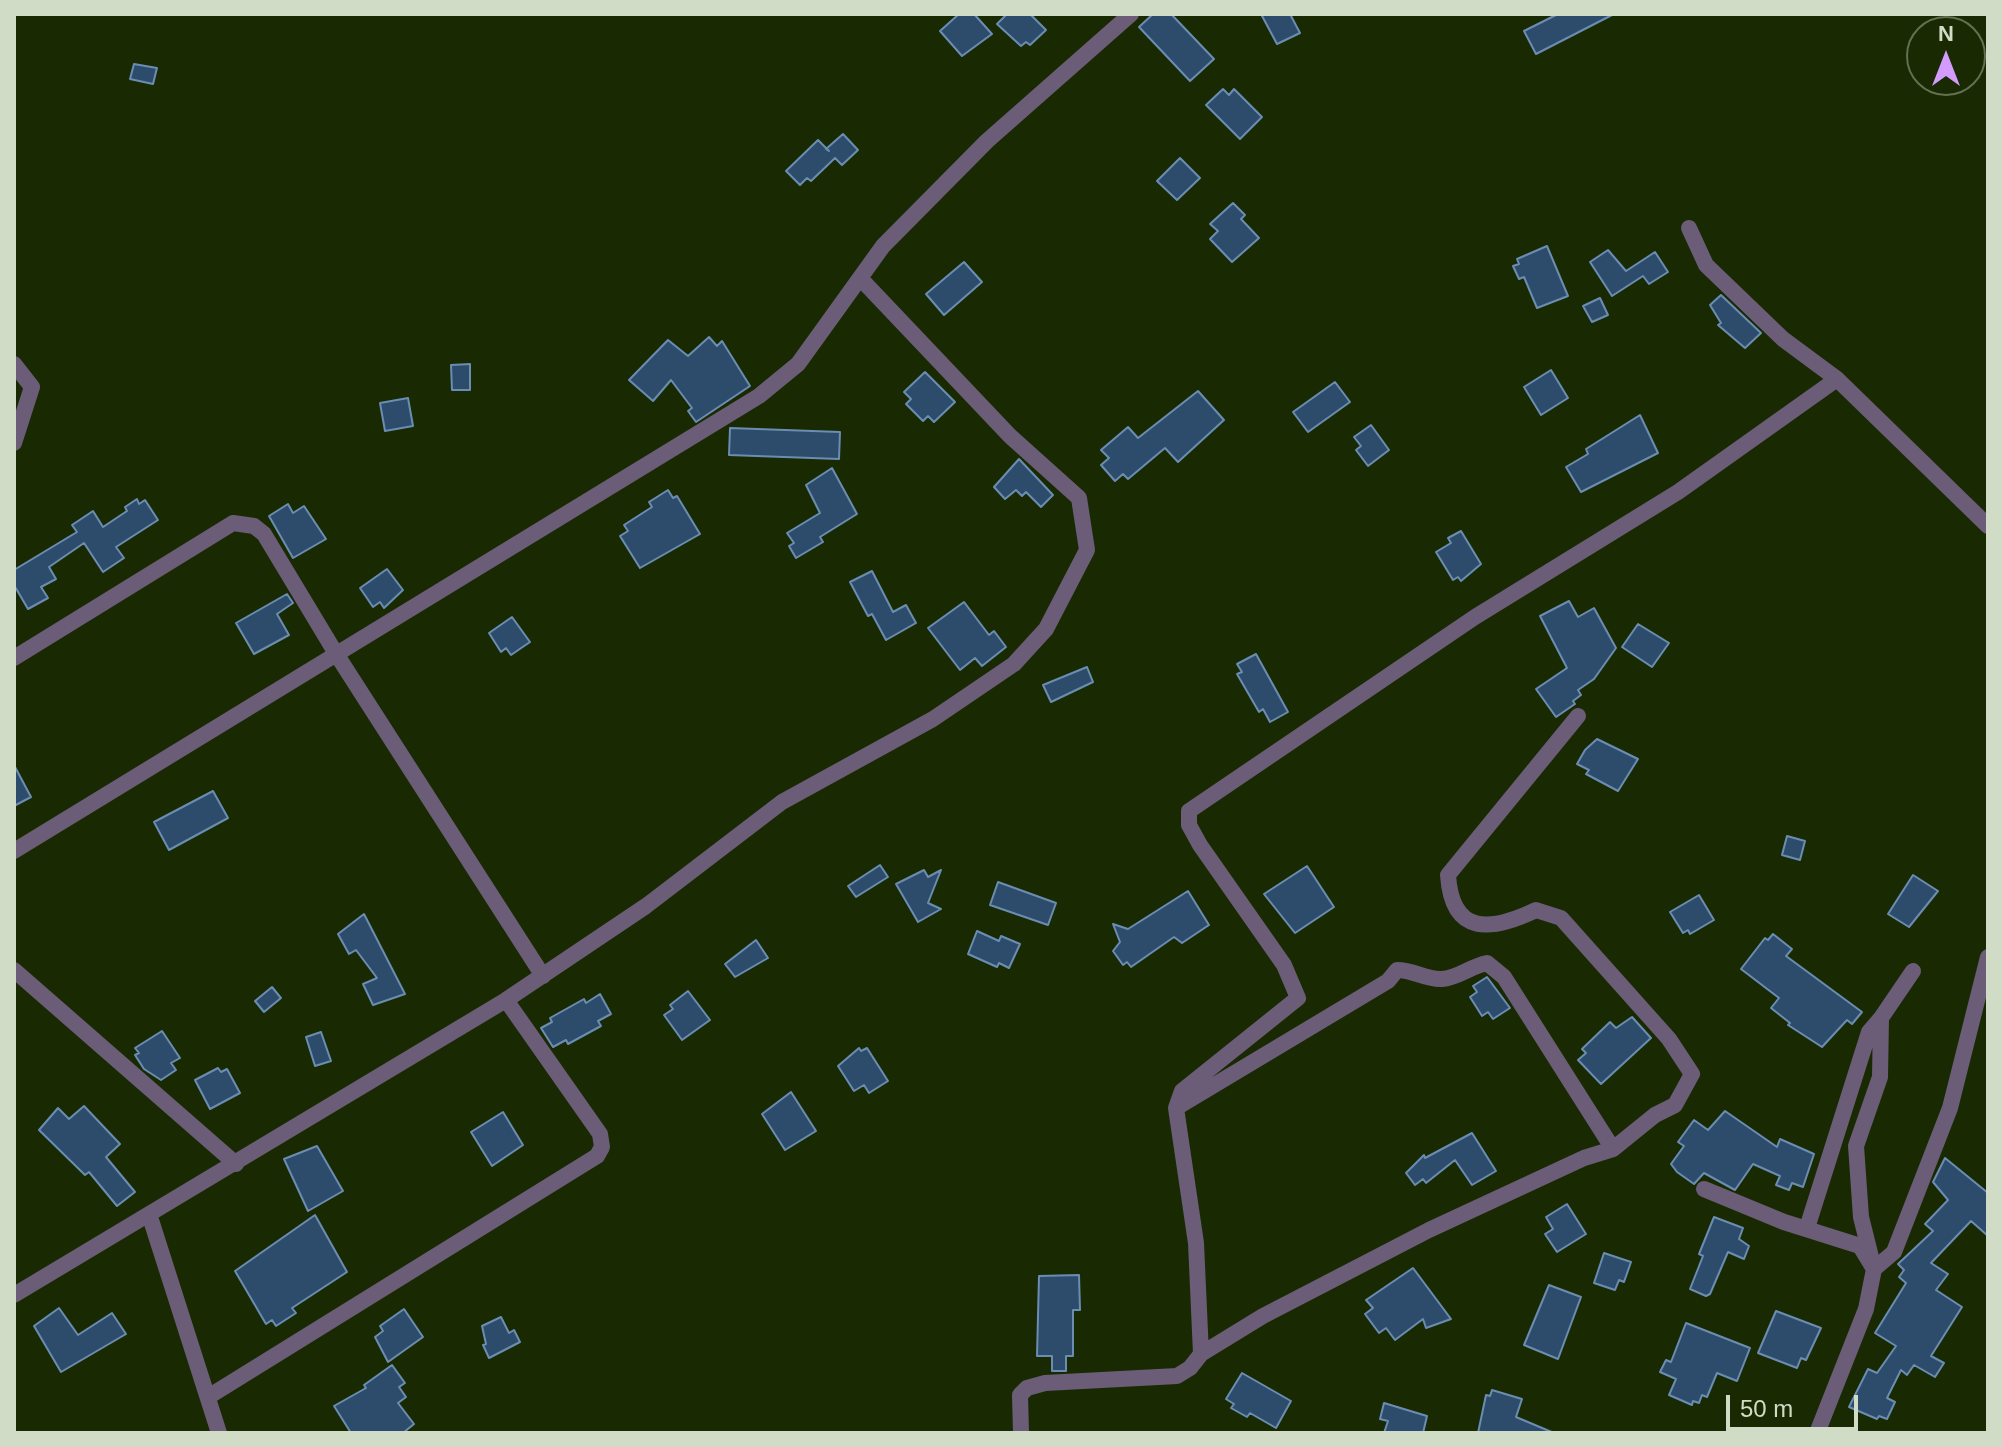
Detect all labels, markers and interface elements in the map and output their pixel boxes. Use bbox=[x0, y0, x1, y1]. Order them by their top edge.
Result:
north arrow bbox=[1906, 16, 1986, 96]
text: N bbox=[1938, 21, 1954, 46]
scale bar bbox=[1730, 1379, 1862, 1429]
text: 50 m bbox=[1740, 1395, 1793, 1422]

